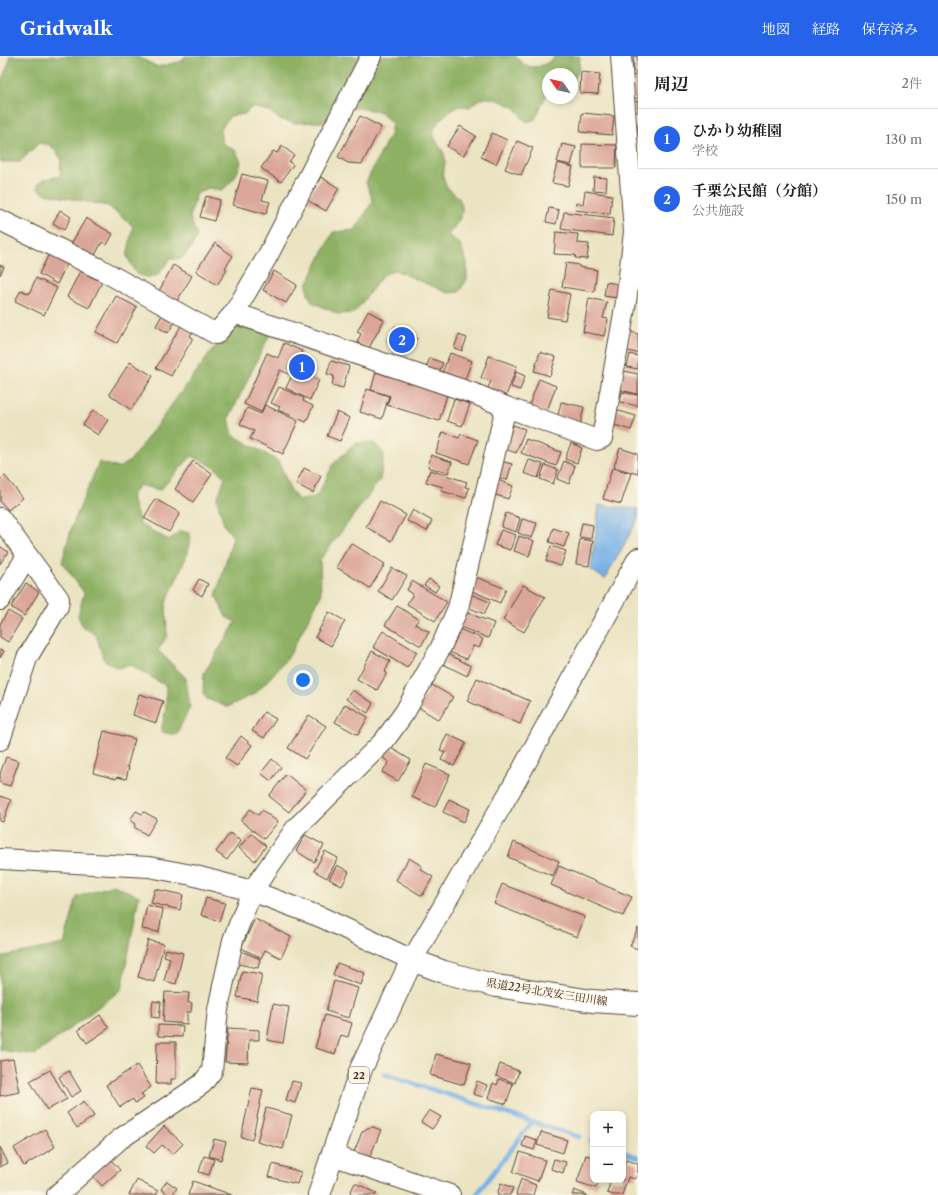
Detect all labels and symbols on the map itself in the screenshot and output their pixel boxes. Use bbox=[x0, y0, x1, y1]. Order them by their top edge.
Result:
north arrow bbox=[542, 68, 578, 104]
pin: 2 bbox=[389, 325, 415, 355]
pin: 1 bbox=[289, 352, 315, 382]
your location bbox=[293, 670, 313, 690]
street label: 県道22号北茂安三田川線 bbox=[485, 975, 609, 1009]
road number: 22 bbox=[349, 1067, 369, 1083]

